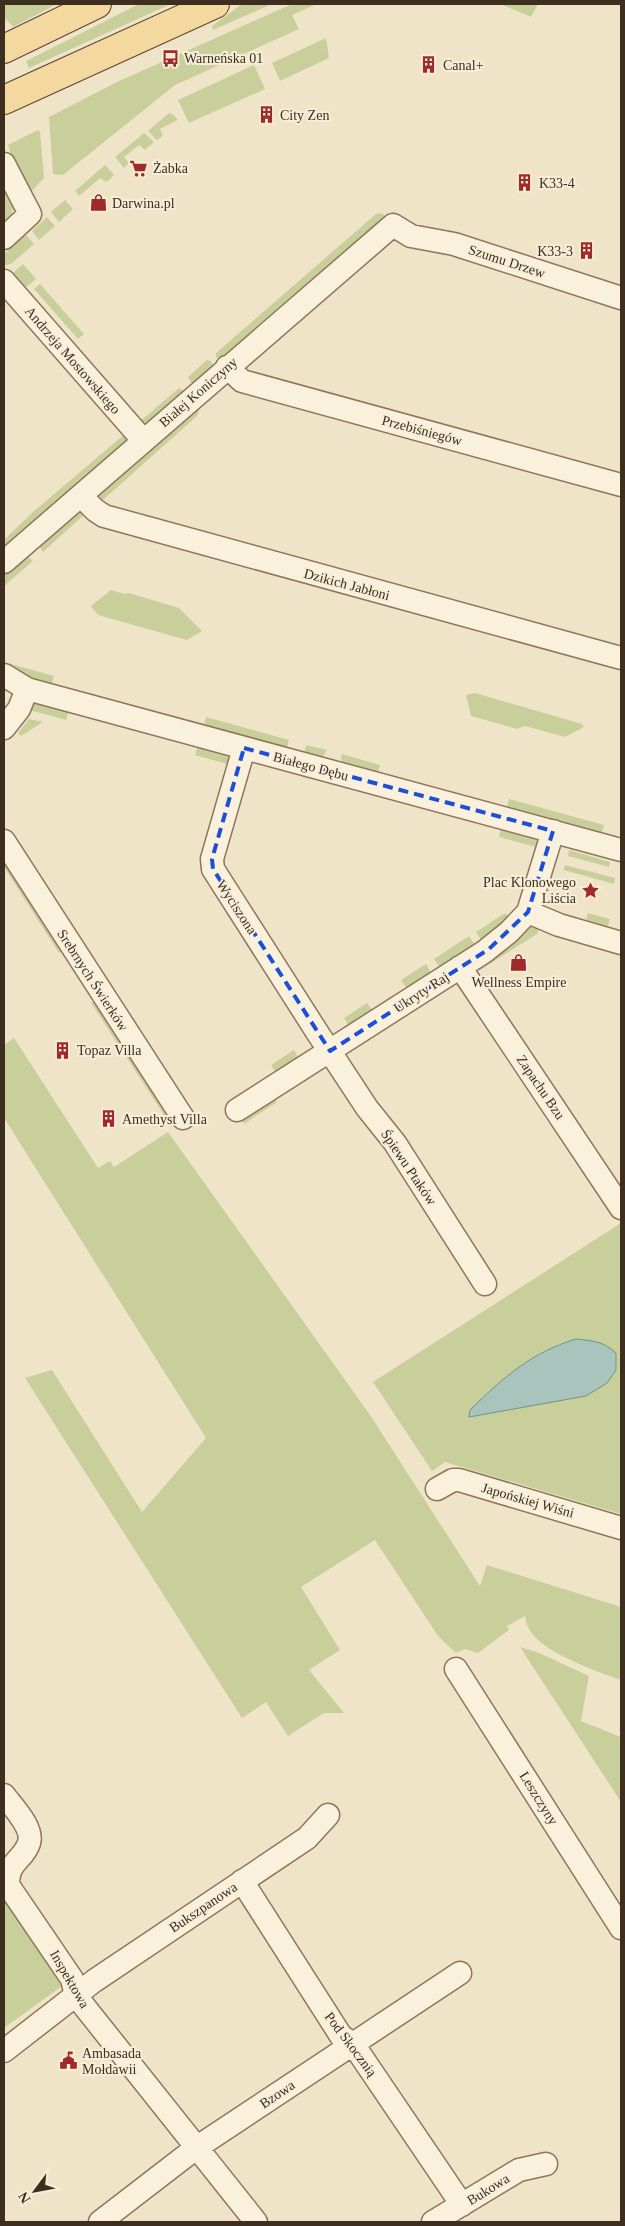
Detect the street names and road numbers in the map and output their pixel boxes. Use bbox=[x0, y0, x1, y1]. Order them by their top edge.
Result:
street label: Szumu Drzew bbox=[467, 242, 548, 281]
street label: Andrzeja Mostowskiego bbox=[22, 304, 123, 417]
street label: Białej Koniczyny bbox=[156, 354, 240, 430]
street label: Przebiśniegów bbox=[380, 413, 464, 449]
street label: Dzikich Jabłoni bbox=[302, 566, 392, 603]
street label: Białego Dębu bbox=[272, 749, 350, 784]
street label: Wyciszona bbox=[214, 877, 260, 938]
street label: Srebrnych Świerków bbox=[54, 926, 132, 1035]
street label: Ukryty Raj bbox=[391, 969, 452, 1016]
street label: Zapachu Bzu bbox=[514, 1052, 568, 1122]
street label: Śpiewu Ptaków bbox=[378, 1126, 441, 1208]
street label: Japońskiej Wiśni bbox=[480, 1480, 576, 1521]
street label: Leszczyny bbox=[516, 1769, 561, 1828]
street label: Bukszpanowa bbox=[167, 1879, 241, 1936]
street label: Inspektowa bbox=[47, 1948, 93, 2012]
street label: Pod Skocznią bbox=[322, 2009, 380, 2080]
street label: Bzowa bbox=[257, 2077, 298, 2112]
street label: Bukowa bbox=[465, 2170, 513, 2208]

